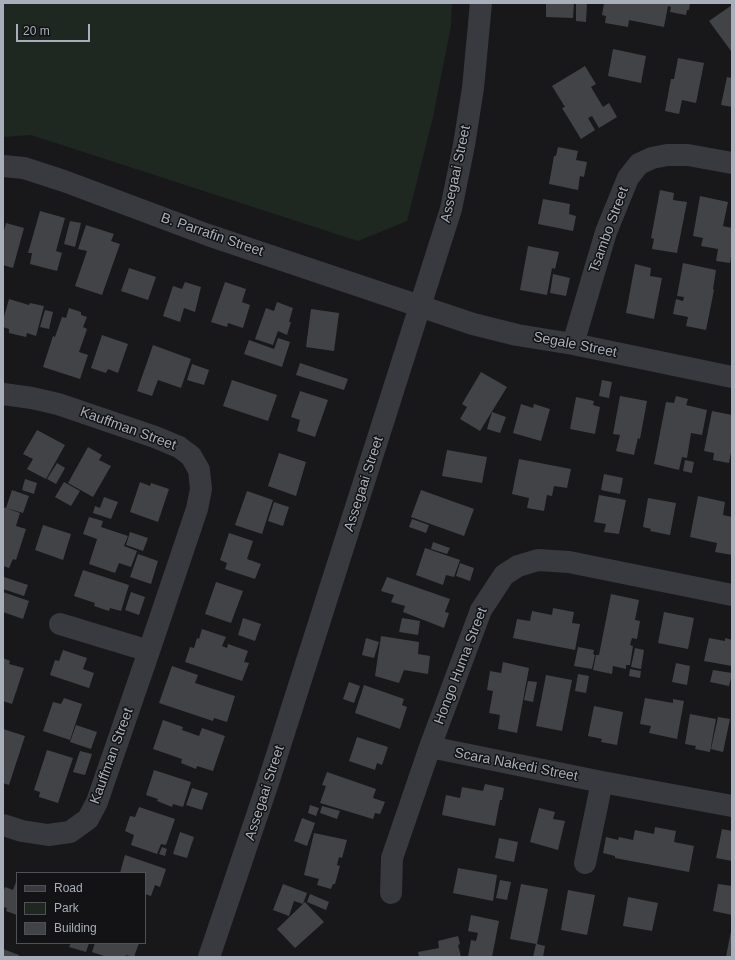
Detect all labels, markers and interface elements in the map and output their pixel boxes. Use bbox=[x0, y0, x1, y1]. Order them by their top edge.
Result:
scale bar bbox=[18, 16, 92, 42]
text: 20 m bbox=[23, 24, 50, 38]
street label: Assegaai Street bbox=[438, 124, 474, 224]
street label: Tsambo Street bbox=[586, 185, 632, 275]
street label: B. Parrafin Street bbox=[159, 210, 265, 260]
street label: Segale Street bbox=[532, 329, 618, 361]
street label: Kauffman Street bbox=[78, 404, 178, 454]
street label: Assegaai Street bbox=[341, 434, 387, 534]
street label: Hongo Huma Street bbox=[431, 605, 491, 727]
street label: Kauffman Street bbox=[87, 706, 137, 806]
street label: Assegaai Street bbox=[242, 743, 288, 843]
street label: Scara Nakedi Street bbox=[453, 745, 579, 785]
legend bbox=[16, 872, 146, 944]
text: Road bbox=[54, 881, 83, 895]
text: Park bbox=[54, 901, 79, 915]
text: Building bbox=[54, 921, 97, 935]

